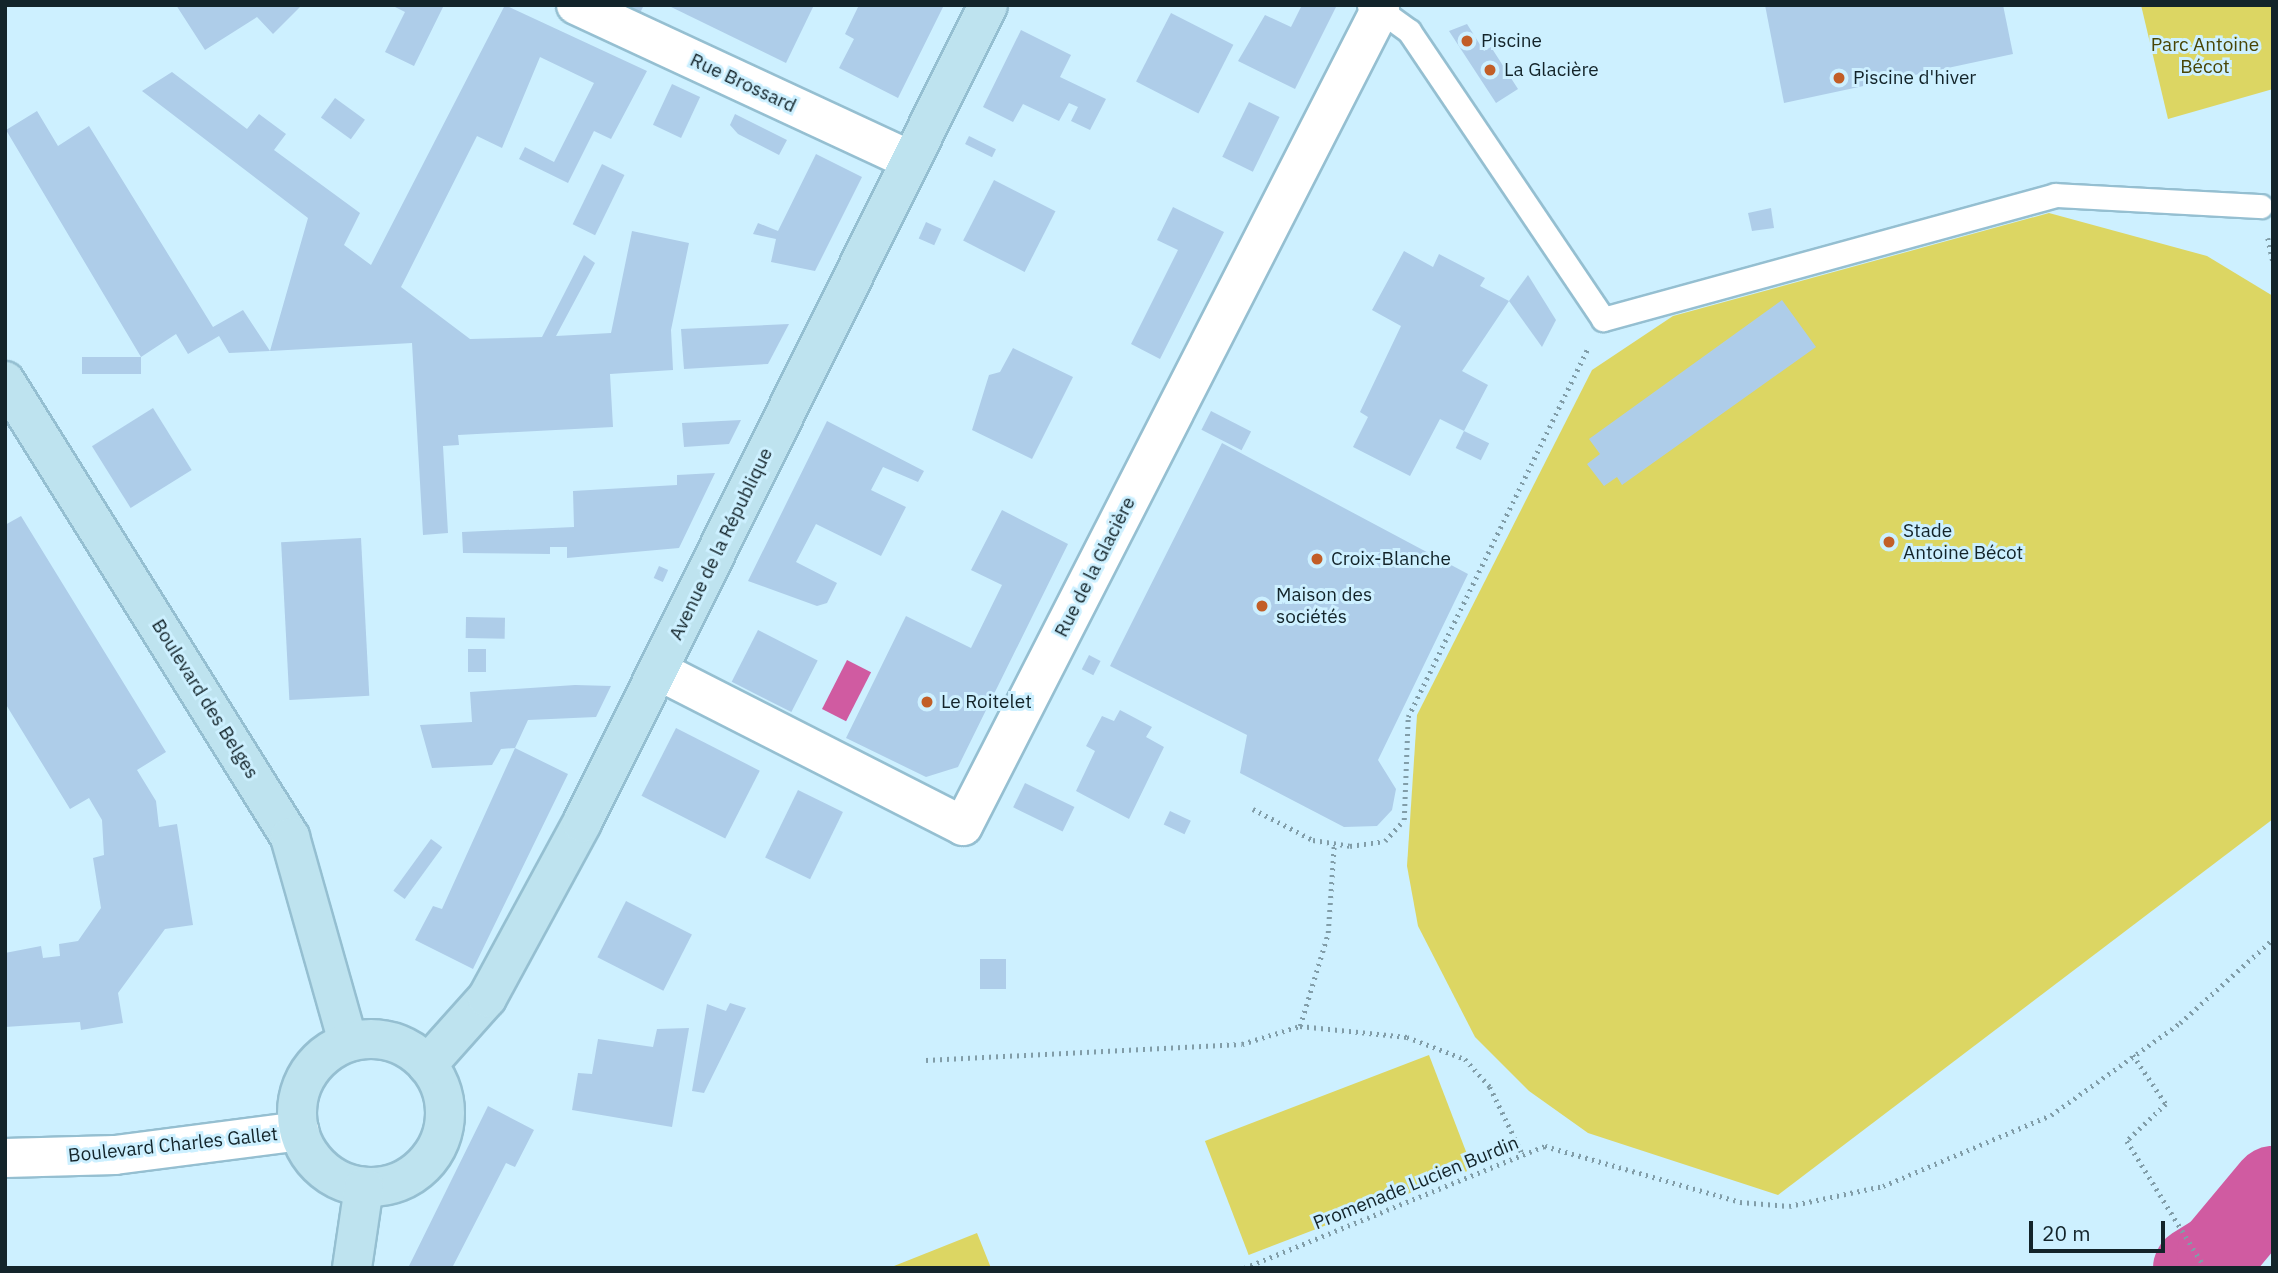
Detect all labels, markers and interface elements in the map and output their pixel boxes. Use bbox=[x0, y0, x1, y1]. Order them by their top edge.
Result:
place label: Piscine bbox=[1481, 30, 1542, 52]
marker: Piscine bbox=[1459, 33, 1475, 49]
park label: Parc Antoine Bécot bbox=[2151, 34, 2259, 78]
street label: Rue Brossard bbox=[686, 49, 800, 117]
place label: La Glacière bbox=[1504, 59, 1599, 81]
marker: La Glacière bbox=[1482, 62, 1498, 78]
place label: Piscine d'hiver bbox=[1853, 67, 1976, 89]
marker: Piscine d'hiver bbox=[1831, 70, 1847, 86]
street label: Avenue de la République bbox=[665, 444, 777, 644]
street label: Rue de la Glacière bbox=[1050, 493, 1140, 641]
place label: Stade Antoine Bécot bbox=[1903, 520, 2023, 564]
marker: Stade Antoine Bécot bbox=[1881, 534, 1897, 550]
place label: Croix-Blanche bbox=[1331, 548, 1451, 570]
marker: Croix-Blanche bbox=[1309, 551, 1325, 567]
place label: Maison des sociétés bbox=[1276, 584, 1372, 628]
marker: Maison des sociétés bbox=[1254, 598, 1270, 614]
street label: Boulevard des Belges bbox=[147, 615, 263, 783]
place label: Le Roitelet bbox=[941, 691, 1032, 713]
marker: Le Roitelet bbox=[919, 694, 935, 710]
street label: Boulevard Charles Gallet bbox=[67, 1123, 279, 1167]
street label: Promenade Lucien Burdin bbox=[1310, 1131, 1522, 1235]
scale bar bbox=[2033, 1206, 2170, 1250]
text: 20 m bbox=[2042, 1219, 2091, 1247]

